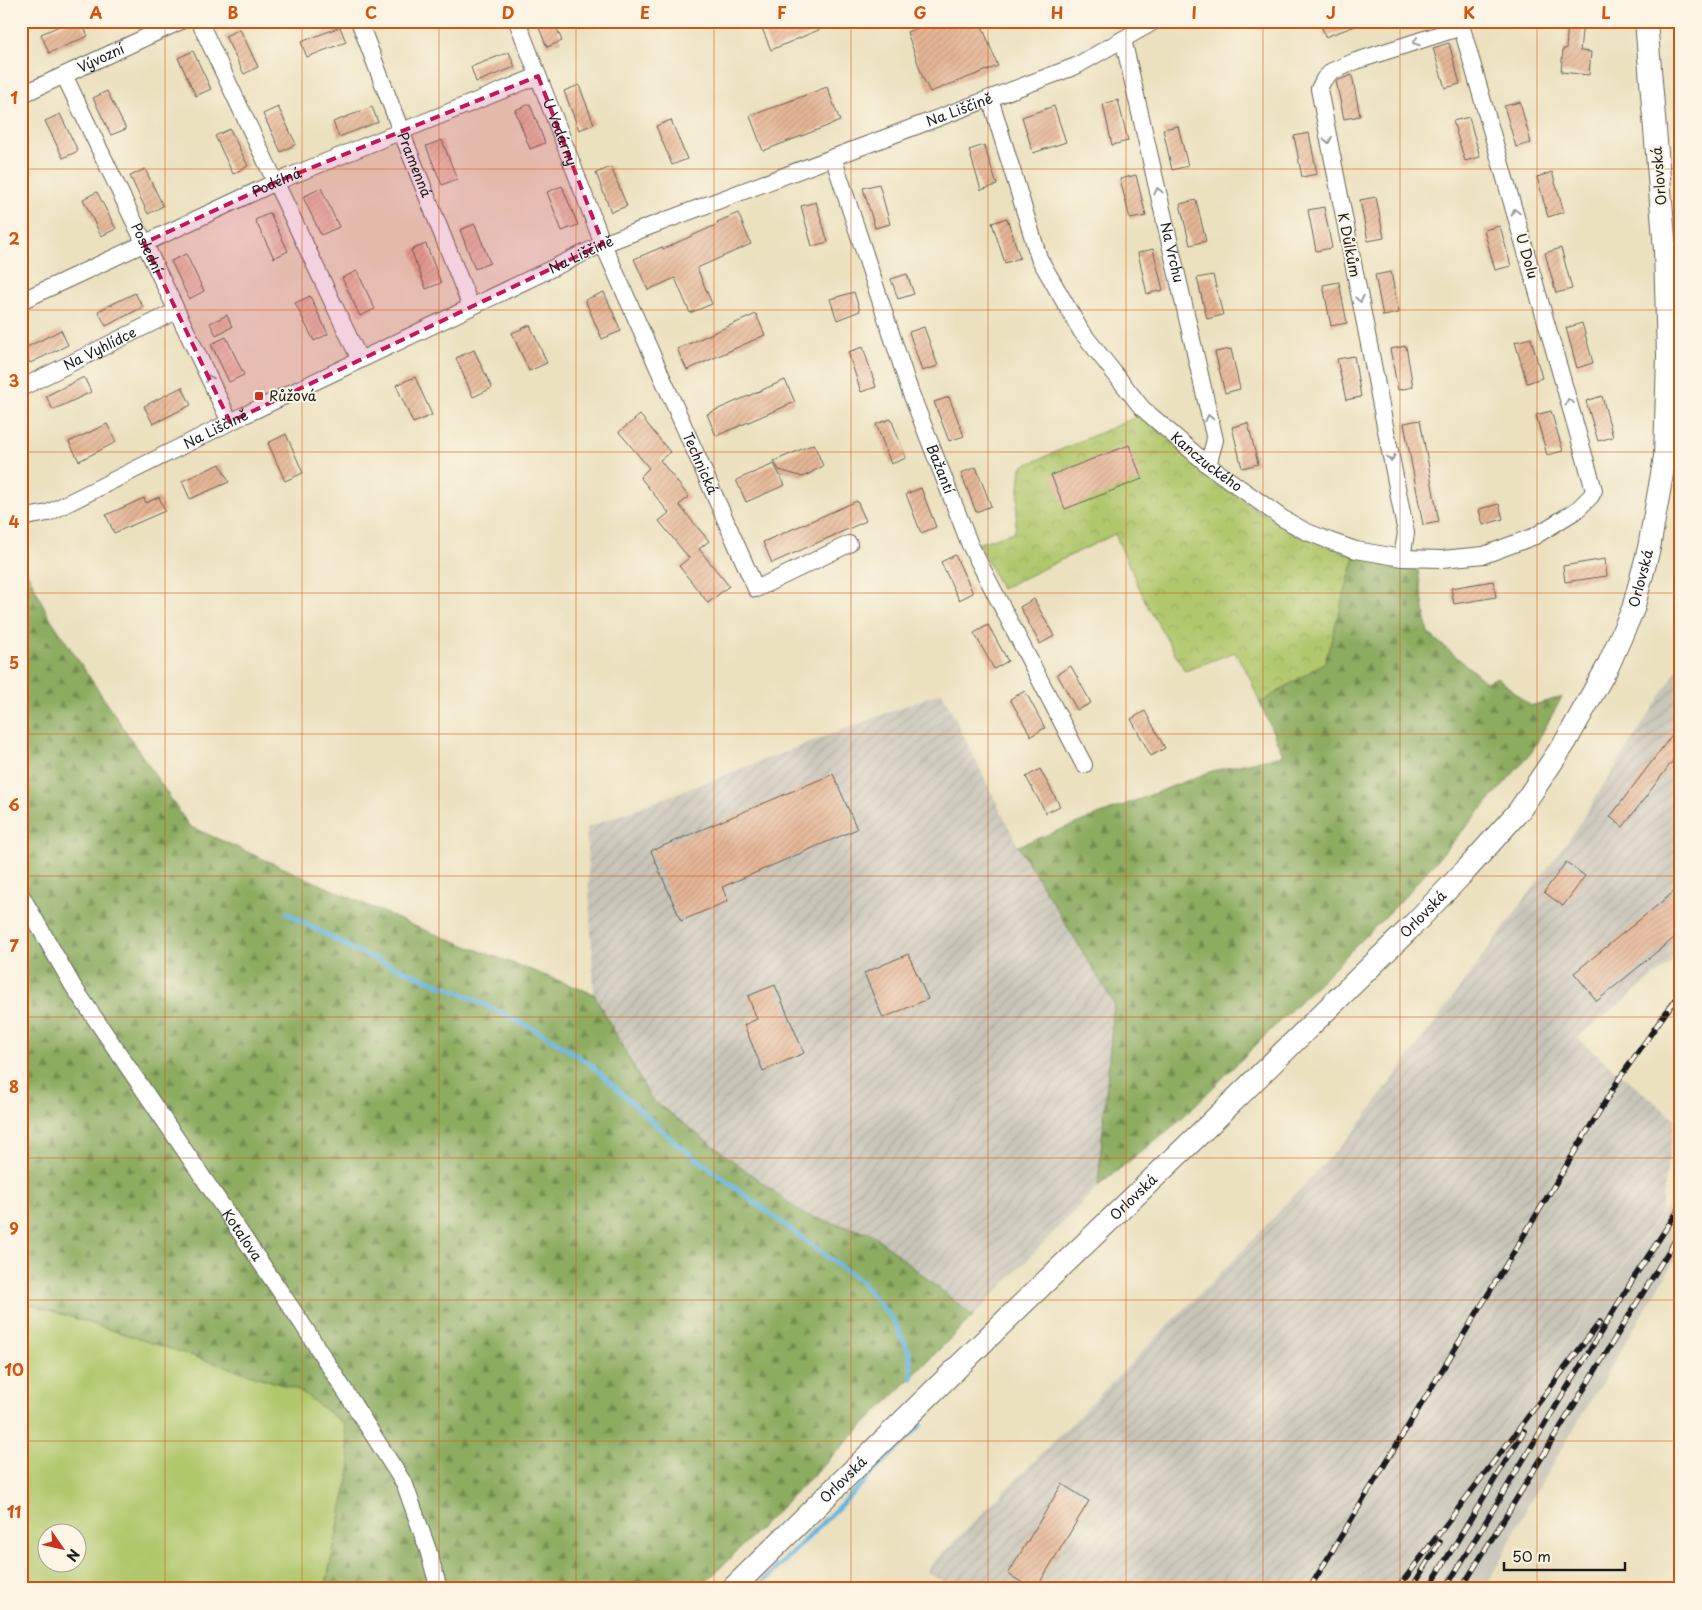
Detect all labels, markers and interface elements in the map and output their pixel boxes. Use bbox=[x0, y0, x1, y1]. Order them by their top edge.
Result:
text: A bbox=[90, 0, 103, 24]
text: B bbox=[228, 0, 239, 24]
text: C bbox=[365, 0, 377, 24]
text: D bbox=[502, 0, 514, 24]
text: E bbox=[640, 0, 650, 24]
text: F bbox=[777, 0, 787, 24]
text: G bbox=[913, 0, 927, 24]
text: H bbox=[1051, 0, 1063, 24]
text: I bbox=[1191, 0, 1197, 24]
text: J bbox=[1326, 0, 1336, 24]
text: K bbox=[1463, 0, 1475, 24]
text: L bbox=[1601, 0, 1611, 24]
one-way arrow bbox=[1412, 37, 1420, 47]
street label: Vývozní bbox=[74, 38, 128, 78]
text: 1 bbox=[10, 85, 18, 109]
street label: Na Liščině bbox=[923, 87, 996, 132]
street label: U Vodárny bbox=[538, 95, 583, 169]
street label: Pramenná bbox=[392, 129, 437, 201]
one-way arrow bbox=[1323, 135, 1333, 144]
street label: Orlovská bbox=[1645, 146, 1672, 206]
street label: Podélná bbox=[248, 162, 305, 202]
one-way arrow bbox=[1153, 187, 1164, 196]
one-way arrow bbox=[1510, 208, 1520, 217]
street label: K Důlkům bbox=[1333, 211, 1366, 279]
street label: Poslední bbox=[126, 219, 168, 277]
street label: Na Vrchu bbox=[1155, 220, 1190, 285]
text: 2 bbox=[8, 226, 20, 250]
street label: Na Liščině bbox=[545, 230, 617, 278]
street label: U Dolu bbox=[1511, 231, 1544, 281]
one-way arrow bbox=[1354, 295, 1365, 303]
street label: Na Vyhlídce bbox=[60, 321, 140, 375]
text: 3 bbox=[9, 368, 19, 392]
one-way arrow bbox=[205, 374, 215, 383]
place label: Růžová bbox=[269, 385, 317, 406]
marker: Růžová bbox=[253, 390, 265, 402]
one-way arrow bbox=[1565, 398, 1575, 406]
street label: Na Liščině bbox=[180, 404, 252, 454]
one-way arrow bbox=[1204, 413, 1215, 422]
street label: Kanczuckého bbox=[1167, 427, 1247, 497]
street label: Technická bbox=[678, 429, 724, 498]
street label: Bažantí bbox=[922, 441, 960, 497]
one-way arrow bbox=[1386, 454, 1396, 463]
text: 4 bbox=[9, 509, 20, 533]
street label: Orlovská bbox=[1623, 547, 1658, 609]
text: 5 bbox=[9, 650, 19, 674]
text: 6 bbox=[8, 792, 20, 816]
street label: Orlovská bbox=[1395, 885, 1451, 942]
text: 7 bbox=[9, 933, 19, 957]
text: 8 bbox=[9, 1074, 19, 1098]
street label: Orlovská bbox=[1105, 1169, 1162, 1225]
street label: Kotalova bbox=[217, 1205, 268, 1266]
text: 9 bbox=[9, 1216, 19, 1240]
text: 10 bbox=[4, 1357, 24, 1381]
street label: Orlovská bbox=[815, 1451, 872, 1507]
text: 11 bbox=[7, 1499, 21, 1523]
north arrow bbox=[38, 1522, 88, 1572]
scale bar bbox=[1504, 1540, 1626, 1572]
text: 50 m bbox=[1512, 1544, 1551, 1567]
text: N bbox=[61, 1545, 85, 1566]

